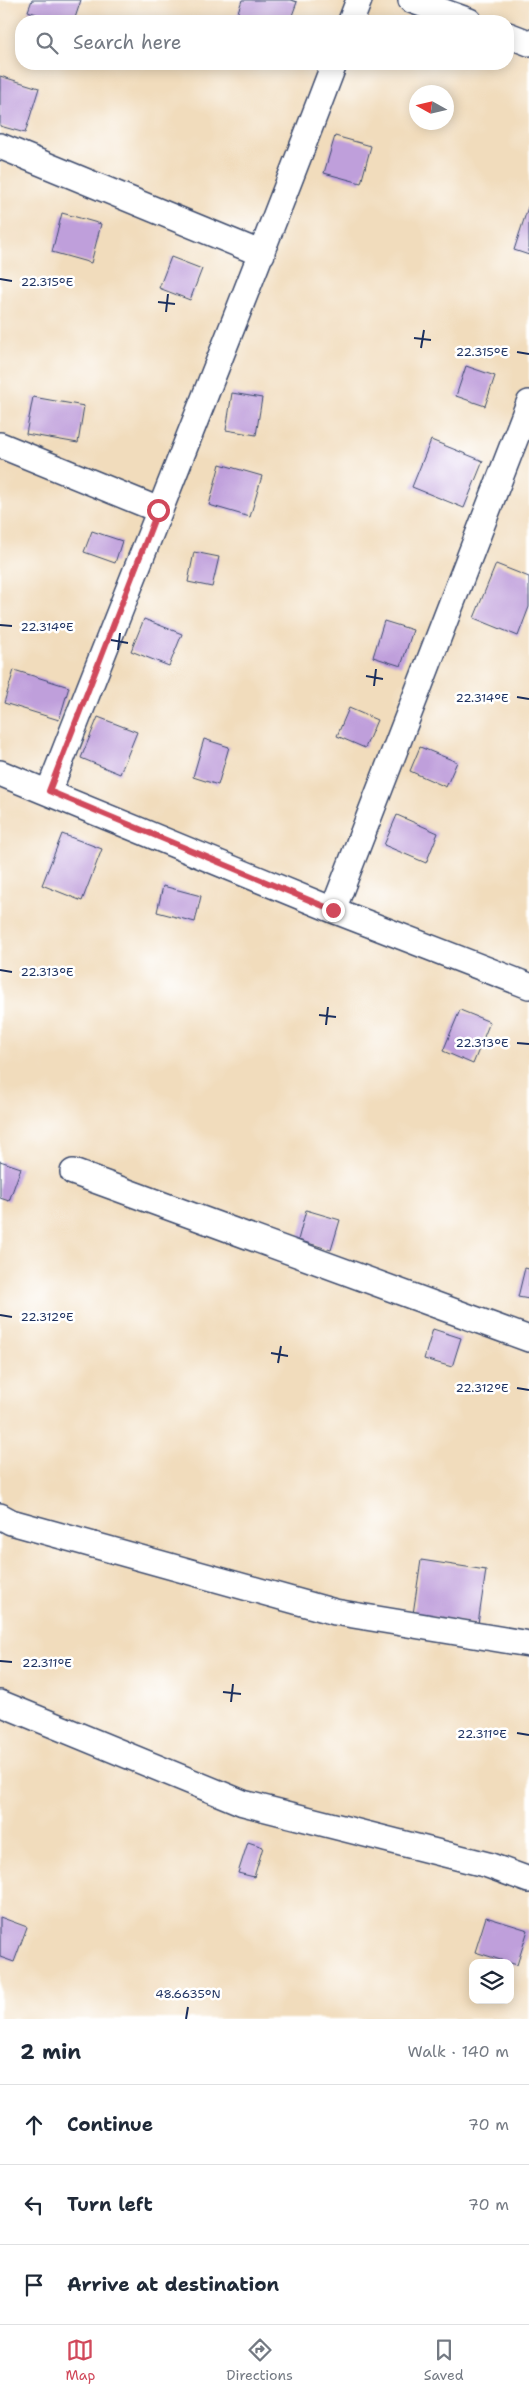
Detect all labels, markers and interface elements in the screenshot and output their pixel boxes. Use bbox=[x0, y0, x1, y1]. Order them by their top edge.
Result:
search box bbox=[15, 15, 514, 70]
icon: search bbox=[33, 29, 61, 57]
text: Search here bbox=[73, 30, 182, 55]
north arrow bbox=[409, 85, 454, 130]
text: 22.315°E bbox=[21, 274, 73, 290]
text: 22.315°E bbox=[456, 344, 508, 360]
route start bbox=[147, 499, 170, 522]
text: 22.314°E bbox=[20, 619, 74, 635]
text: 22.314°E bbox=[455, 690, 509, 706]
route end bbox=[322, 899, 345, 922]
text: 22.313°E bbox=[21, 964, 74, 980]
text: 22.313°E bbox=[456, 1035, 509, 1051]
text: 22.312°E bbox=[21, 1309, 73, 1325]
text: 22.312°E bbox=[456, 1380, 508, 1396]
text: 22.311°E bbox=[22, 1655, 72, 1671]
text: 22.311°E bbox=[457, 1726, 507, 1742]
map controls bbox=[469, 1959, 514, 2004]
button: layers bbox=[469, 1959, 514, 2004]
text: 48.6635°N bbox=[155, 1986, 221, 2002]
text: 2 min bbox=[20, 2038, 81, 2066]
text: Walk · 140 m bbox=[407, 2041, 509, 2062]
icon: ahead bbox=[20, 2111, 48, 2139]
text: Continue bbox=[67, 2112, 153, 2137]
text: 70 m bbox=[468, 2114, 509, 2135]
icon: left bbox=[20, 2191, 48, 2219]
text: Turn left bbox=[67, 2192, 153, 2217]
text: 70 m bbox=[468, 2194, 509, 2215]
icon: arrive bbox=[20, 2271, 48, 2299]
text: Arrive at destination bbox=[67, 2272, 279, 2297]
tab: Map bbox=[65, 2336, 95, 2384]
tab: Directions bbox=[226, 2336, 293, 2384]
tab: Saved bbox=[424, 2336, 464, 2384]

